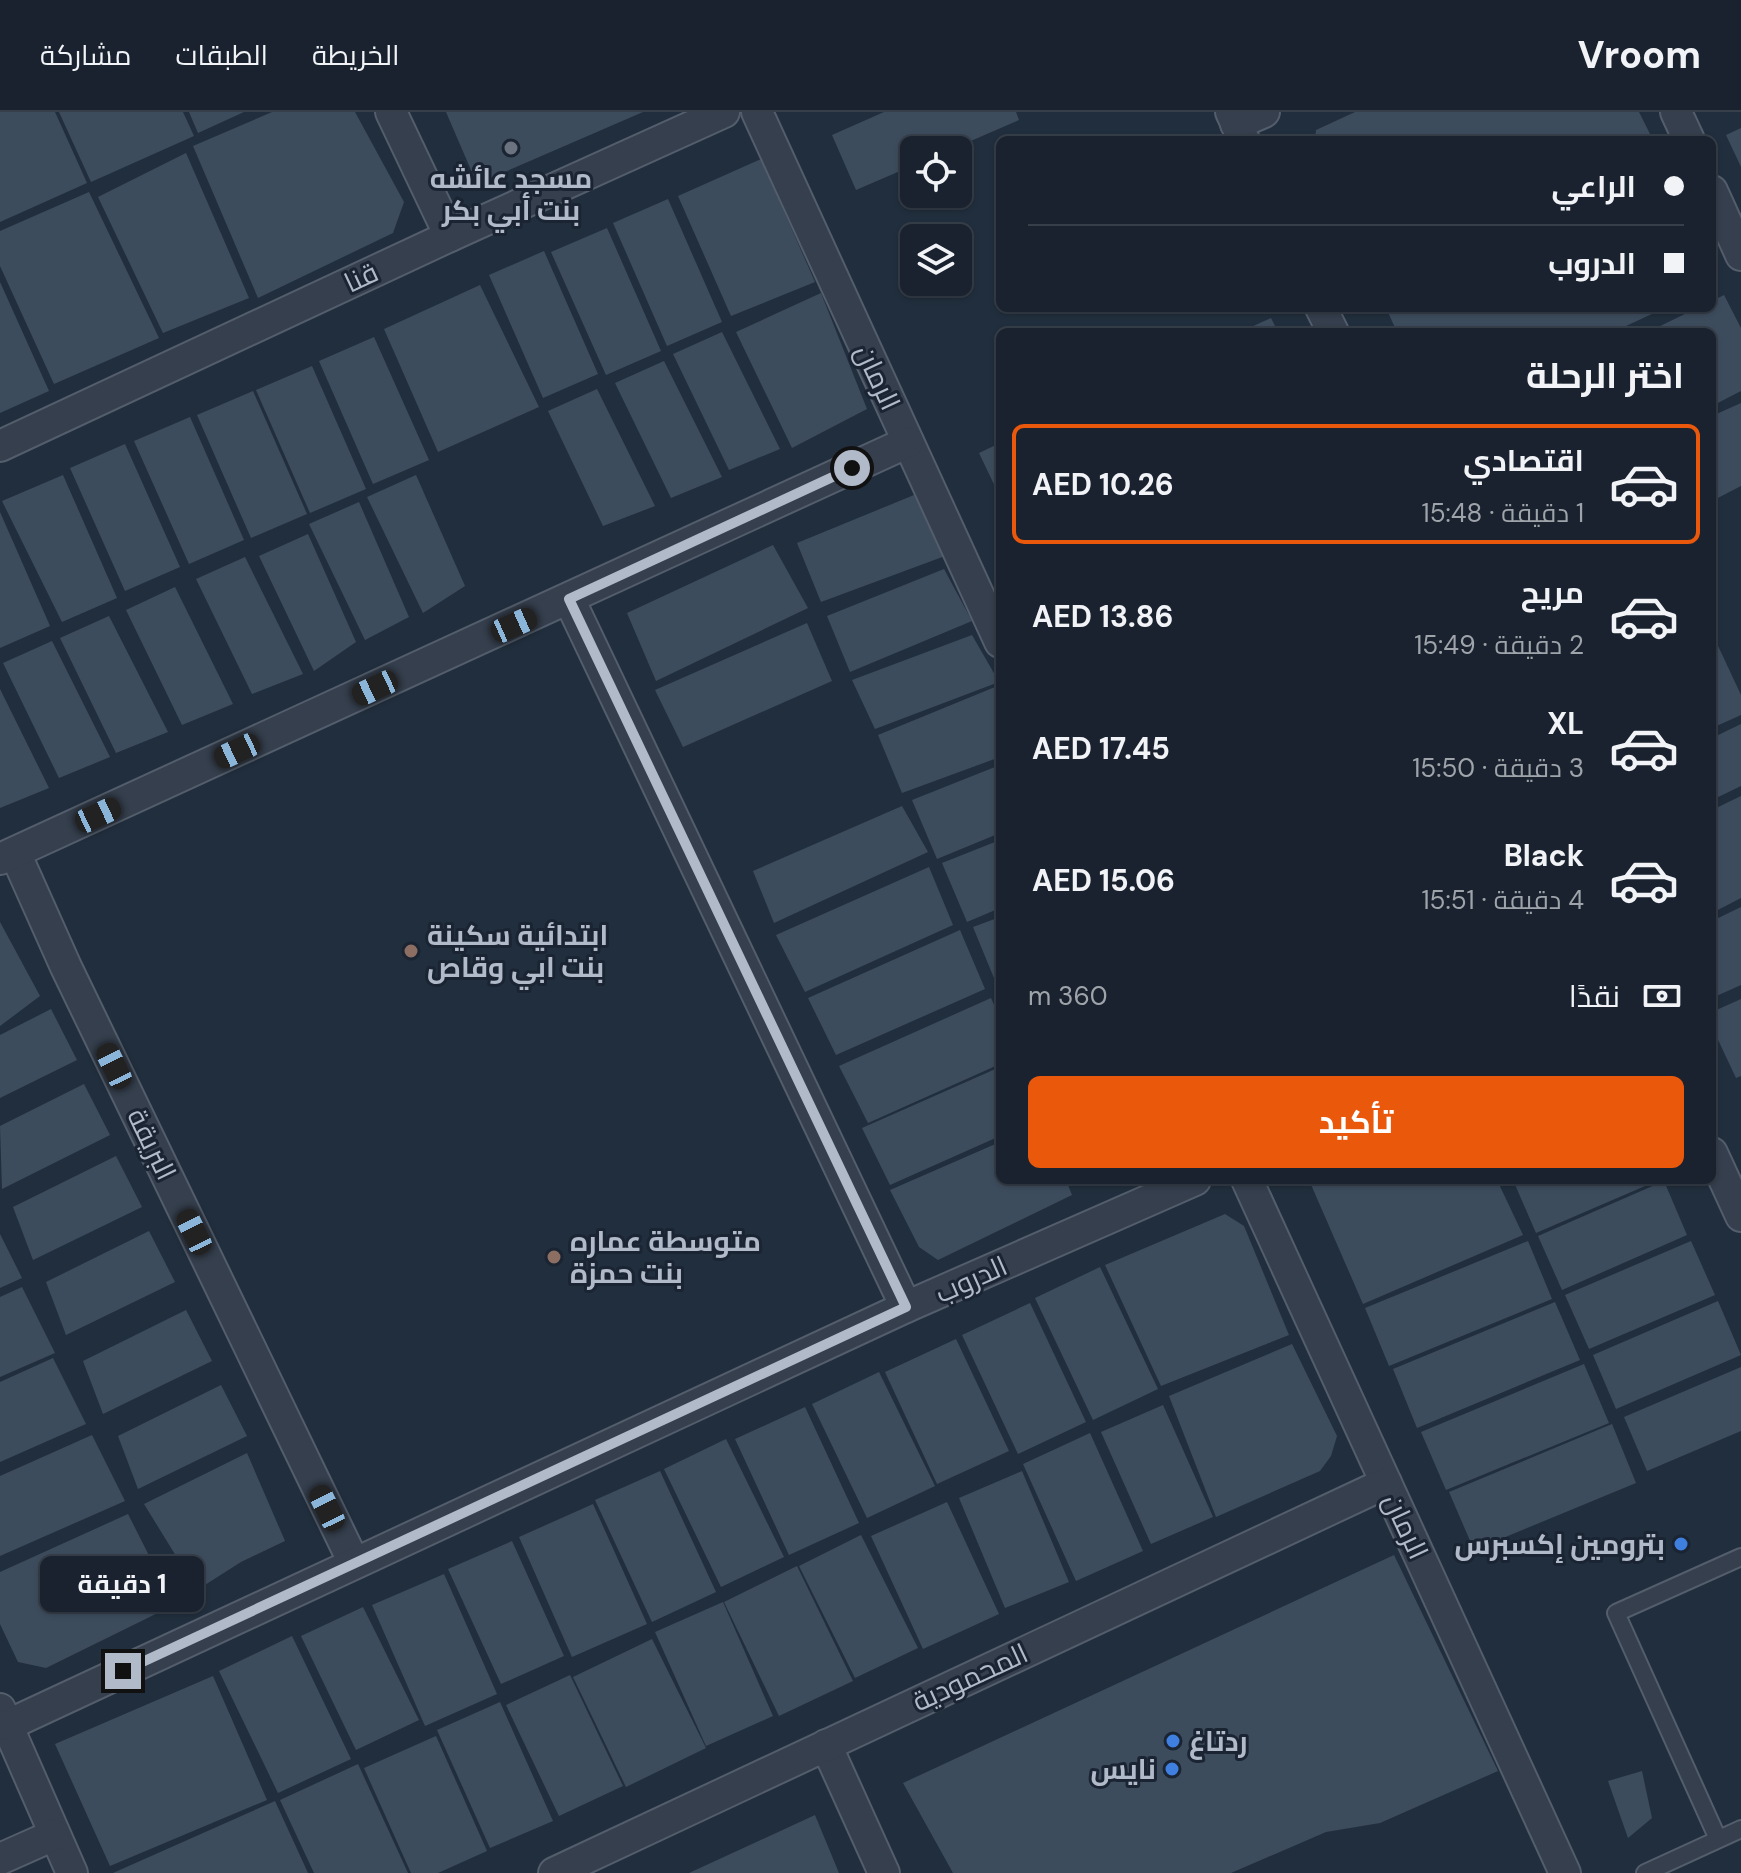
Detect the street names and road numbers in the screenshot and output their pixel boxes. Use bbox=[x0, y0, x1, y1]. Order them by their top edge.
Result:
street label: قنا bbox=[338, 254, 384, 301]
street label: الرمان bbox=[846, 338, 909, 416]
street label: البريقة bbox=[118, 1102, 185, 1186]
street label: الدروب bbox=[929, 1247, 1013, 1312]
street label: الرمان bbox=[1374, 1487, 1437, 1565]
street label: المحمودية bbox=[907, 1635, 1034, 1720]

